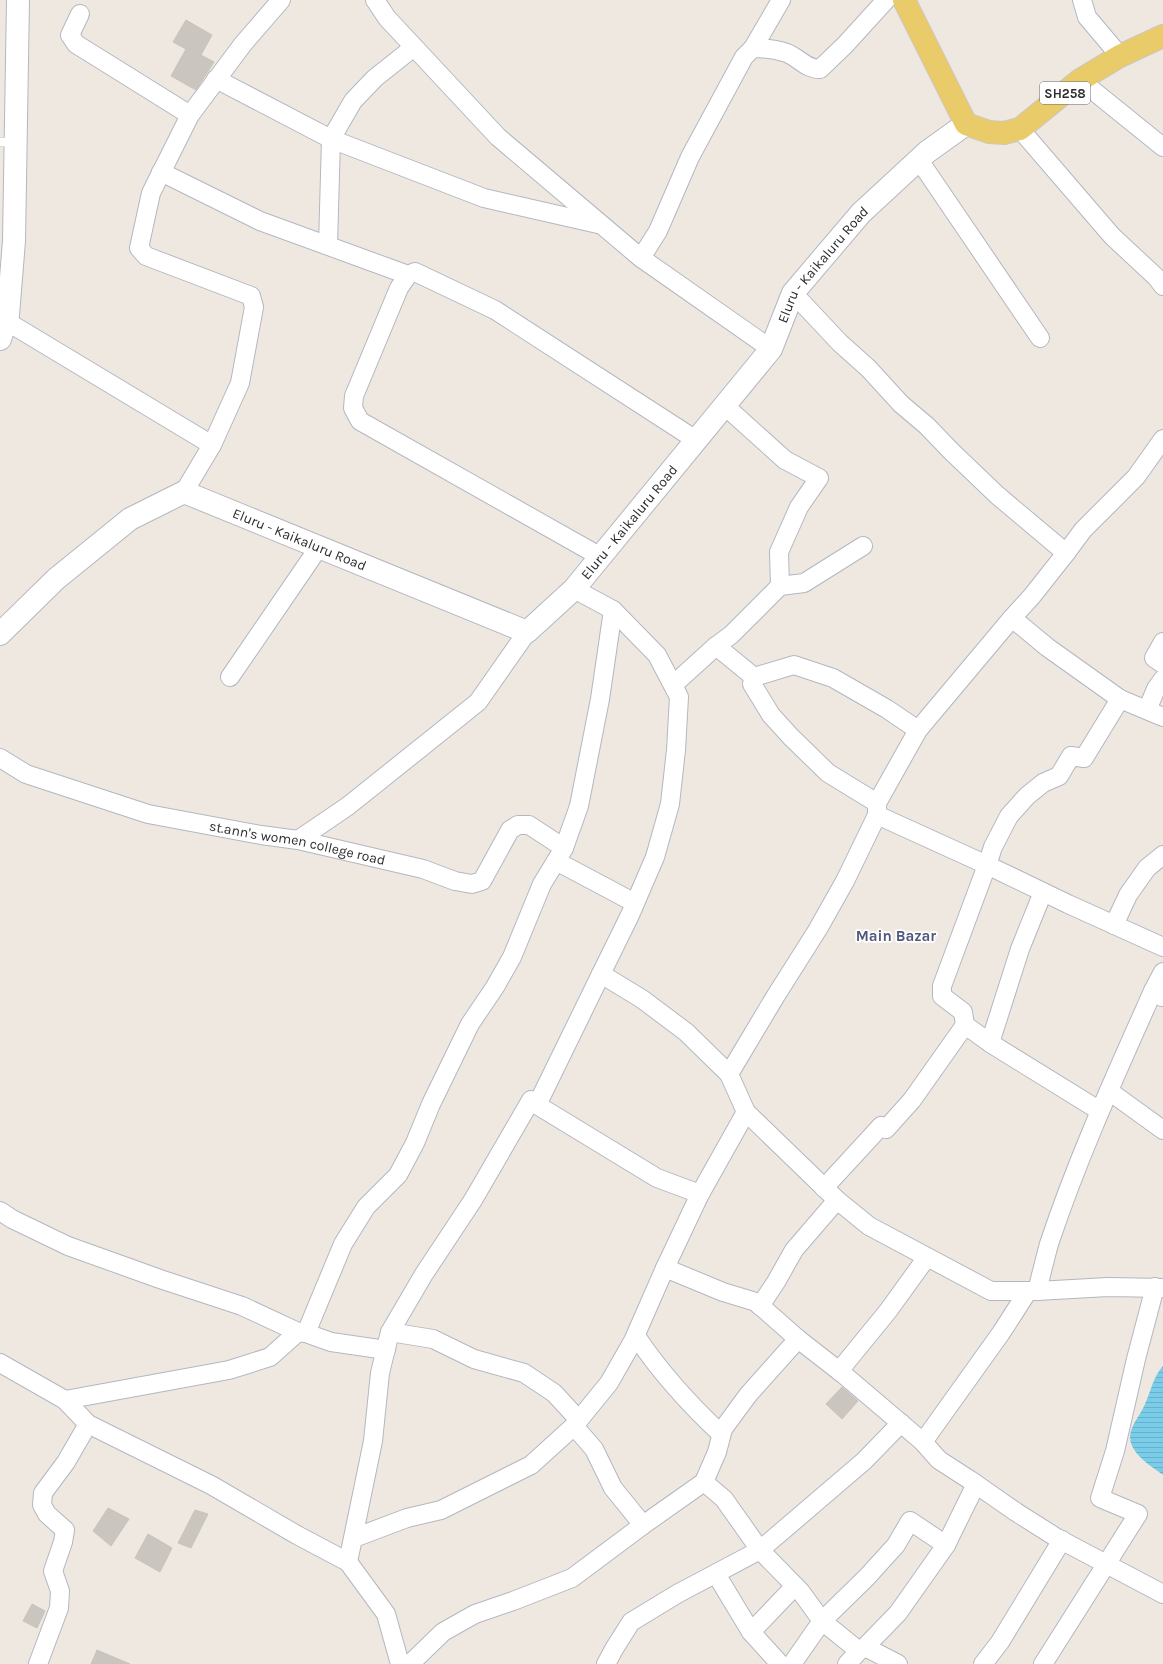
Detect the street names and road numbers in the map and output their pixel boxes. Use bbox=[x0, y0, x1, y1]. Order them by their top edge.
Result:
road number: SH258 bbox=[1040, 82, 1090, 104]
street label: Eluru - Kaikaluru Road bbox=[774, 203, 872, 326]
street label: Eluru - Kaikaluru Road bbox=[577, 462, 681, 583]
street label: Eluru - Kaikaluru Road bbox=[230, 505, 369, 575]
street label: st.ann's women college road bbox=[208, 818, 387, 869]

